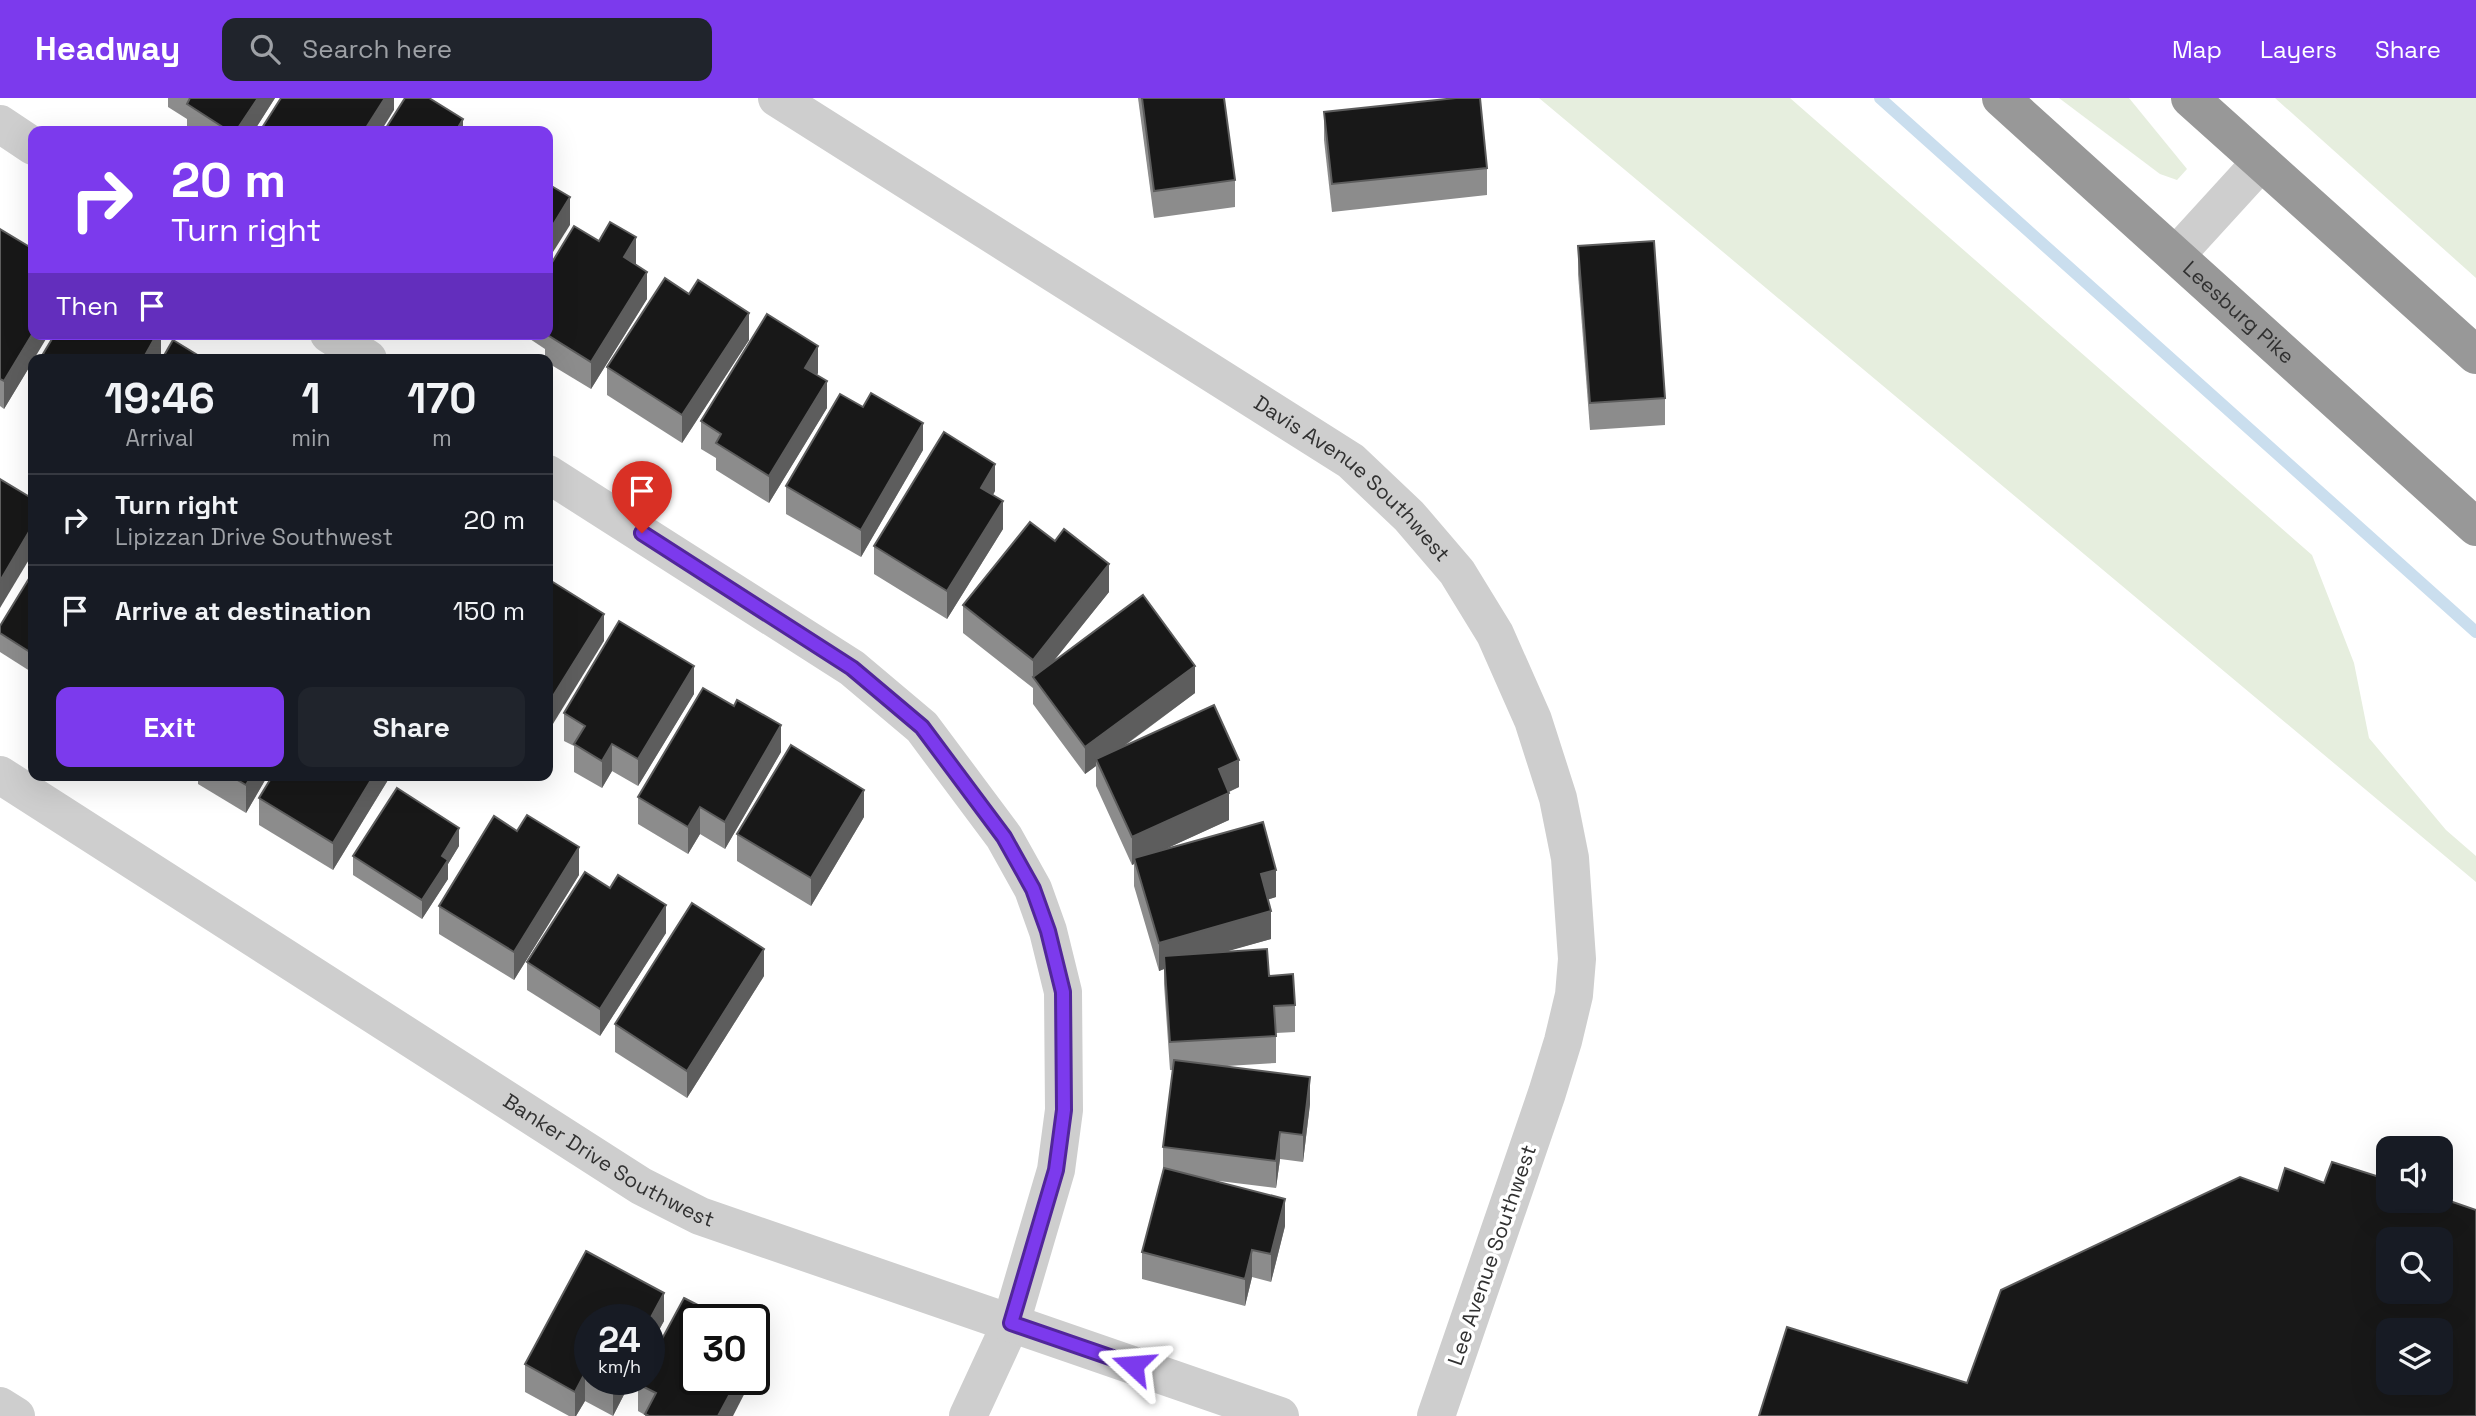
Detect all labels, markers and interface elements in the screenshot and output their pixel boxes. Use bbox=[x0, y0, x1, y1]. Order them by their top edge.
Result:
search box bbox=[222, 18, 712, 81]
text: Headway bbox=[35, 28, 180, 70]
icon: search bbox=[246, 30, 284, 68]
text: Search here bbox=[302, 32, 452, 66]
text: Map bbox=[2172, 34, 2222, 65]
text: Layers bbox=[2260, 34, 2337, 65]
text: Share bbox=[2375, 34, 2441, 65]
text: 20 m bbox=[171, 149, 286, 211]
icon: right bbox=[56, 154, 147, 245]
text: Turn right bbox=[171, 210, 321, 250]
street label: Leesburg Pike bbox=[2177, 255, 2300, 369]
icon: arrive bbox=[133, 287, 171, 325]
text: Then bbox=[56, 289, 119, 323]
text: 19:46 bbox=[105, 372, 215, 425]
text: 1 bbox=[301, 372, 320, 425]
text: 170 bbox=[407, 372, 476, 425]
street label: Davis Avenue Southwest bbox=[1249, 389, 1456, 567]
text: Arrival bbox=[125, 423, 194, 453]
text: min bbox=[291, 423, 331, 453]
text: m bbox=[432, 423, 452, 453]
pin bbox=[612, 461, 672, 533]
icon: arrive bbox=[623, 472, 661, 510]
text: Turn right bbox=[115, 488, 239, 522]
icon: right bbox=[56, 501, 94, 539]
text: 20 m bbox=[464, 503, 525, 537]
text: Lipizzan Drive Southwest bbox=[115, 522, 393, 552]
icon: arrive bbox=[56, 592, 94, 630]
text: Arrive at destination bbox=[115, 594, 372, 628]
text: 150 m bbox=[453, 594, 525, 628]
button: Exit bbox=[56, 687, 284, 767]
button: Share bbox=[298, 687, 525, 767]
street label: Banker Drive Southwest bbox=[498, 1087, 718, 1233]
map controls bbox=[2376, 1136, 2453, 1395]
button: sound bbox=[2376, 1136, 2453, 1213]
street label: Lee Avenue Southwest bbox=[1441, 1141, 1542, 1369]
button: search bbox=[2376, 1227, 2453, 1304]
speed limit sign: 30 bbox=[679, 1304, 770, 1395]
text: 24 bbox=[598, 1318, 641, 1362]
button: layers bbox=[2376, 1318, 2453, 1395]
position arrow bbox=[1096, 1328, 1170, 1402]
text: km/h bbox=[598, 1355, 641, 1378]

